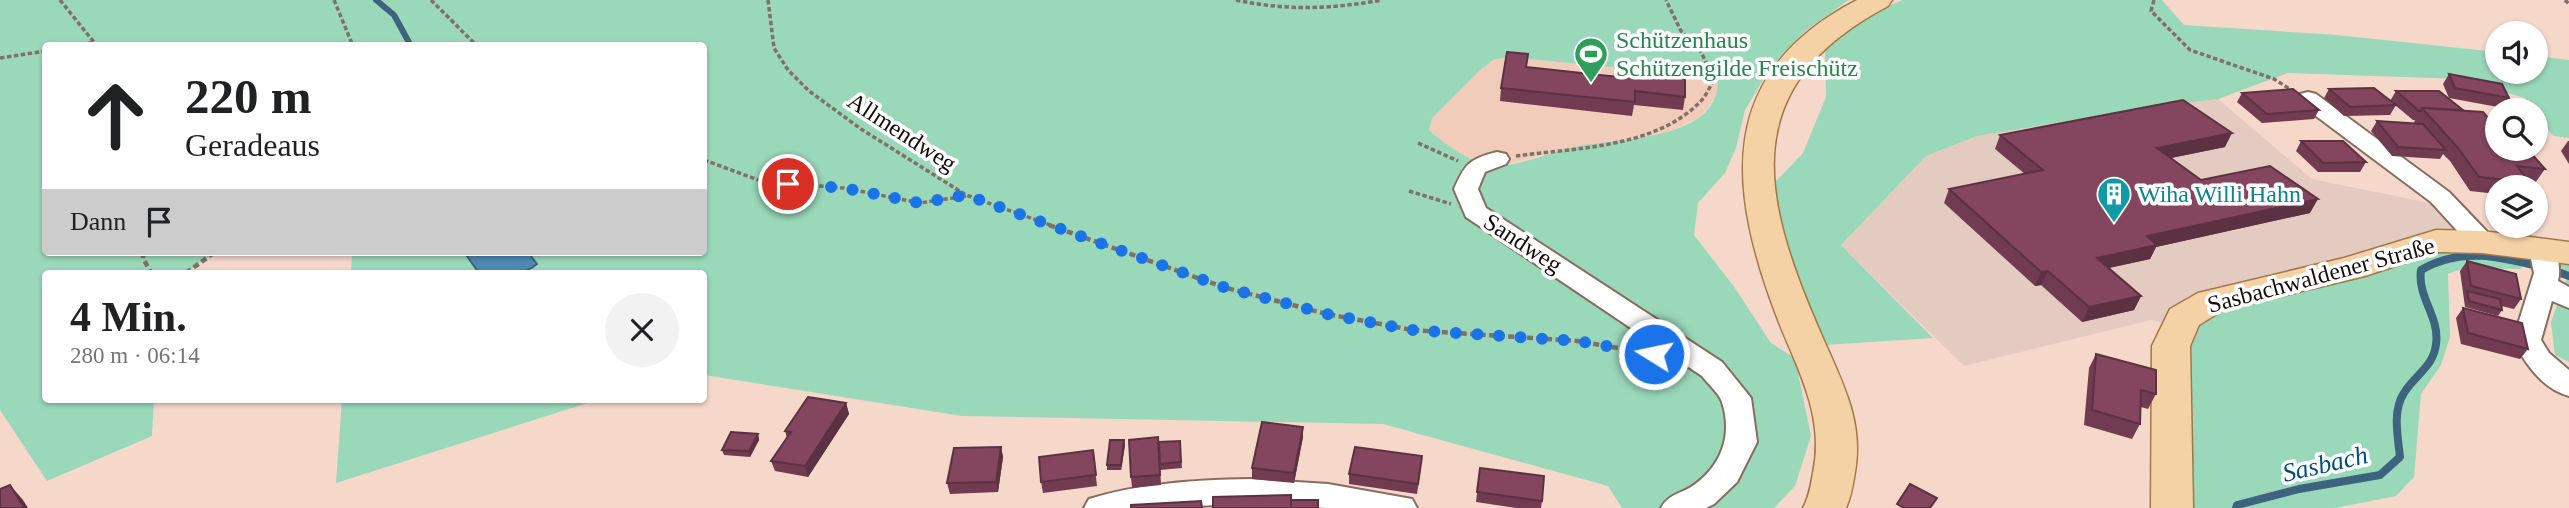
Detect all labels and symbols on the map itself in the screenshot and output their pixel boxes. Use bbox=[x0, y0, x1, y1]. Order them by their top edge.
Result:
place label: Schützenhaus Schützengilde Freischütz bbox=[1616, 27, 1858, 81]
sports icon: Schützenhaus Schützengilde Freischütz bbox=[1572, 35, 1610, 84]
street label: Allmendweg bbox=[843, 87, 961, 177]
pin bbox=[758, 154, 818, 214]
building icon: Wiha Willi Hahn bbox=[2095, 175, 2133, 224]
place label: Wiha Willi Hahn bbox=[2138, 181, 2301, 207]
street label: Sandweg bbox=[1479, 208, 1567, 278]
street label: Sasbachwaldener Straße bbox=[2205, 232, 2437, 318]
position arrow bbox=[1617, 317, 1691, 391]
water label: Sasbach bbox=[2280, 440, 2370, 488]

